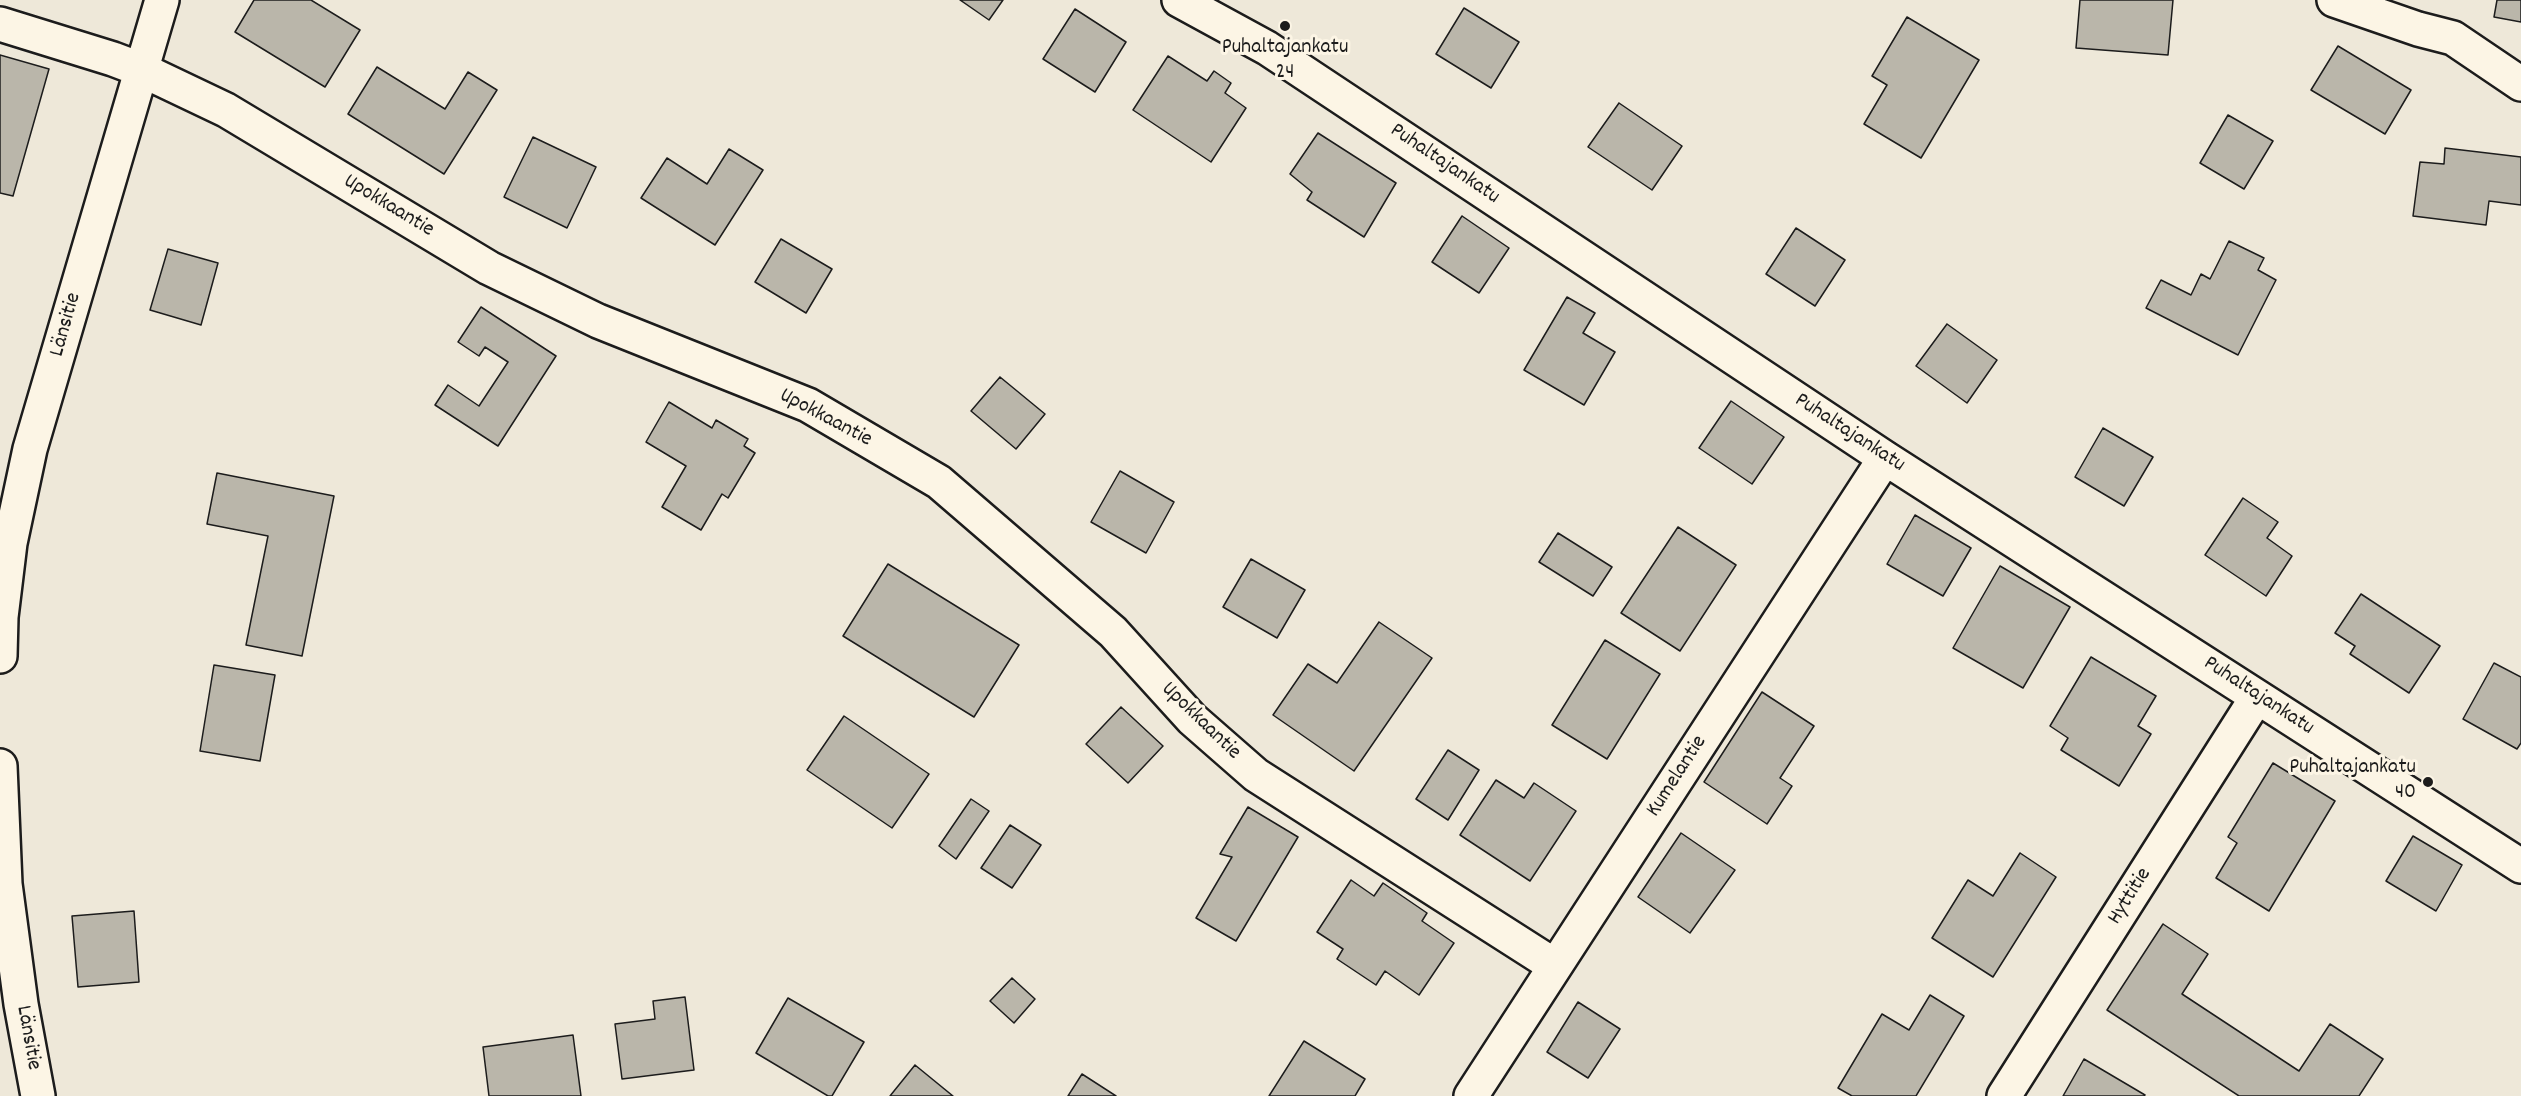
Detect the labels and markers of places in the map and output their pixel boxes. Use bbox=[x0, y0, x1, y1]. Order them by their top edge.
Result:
marker: Puhaltajankatu 24 bbox=[1278, 19, 1292, 33]
place label: Puhaltajankatu 24 bbox=[1222, 36, 1348, 88]
place label: Puhaltajankatu 40 bbox=[2289, 756, 2416, 807]
marker: Puhaltajankatu 40 bbox=[2421, 775, 2435, 789]

